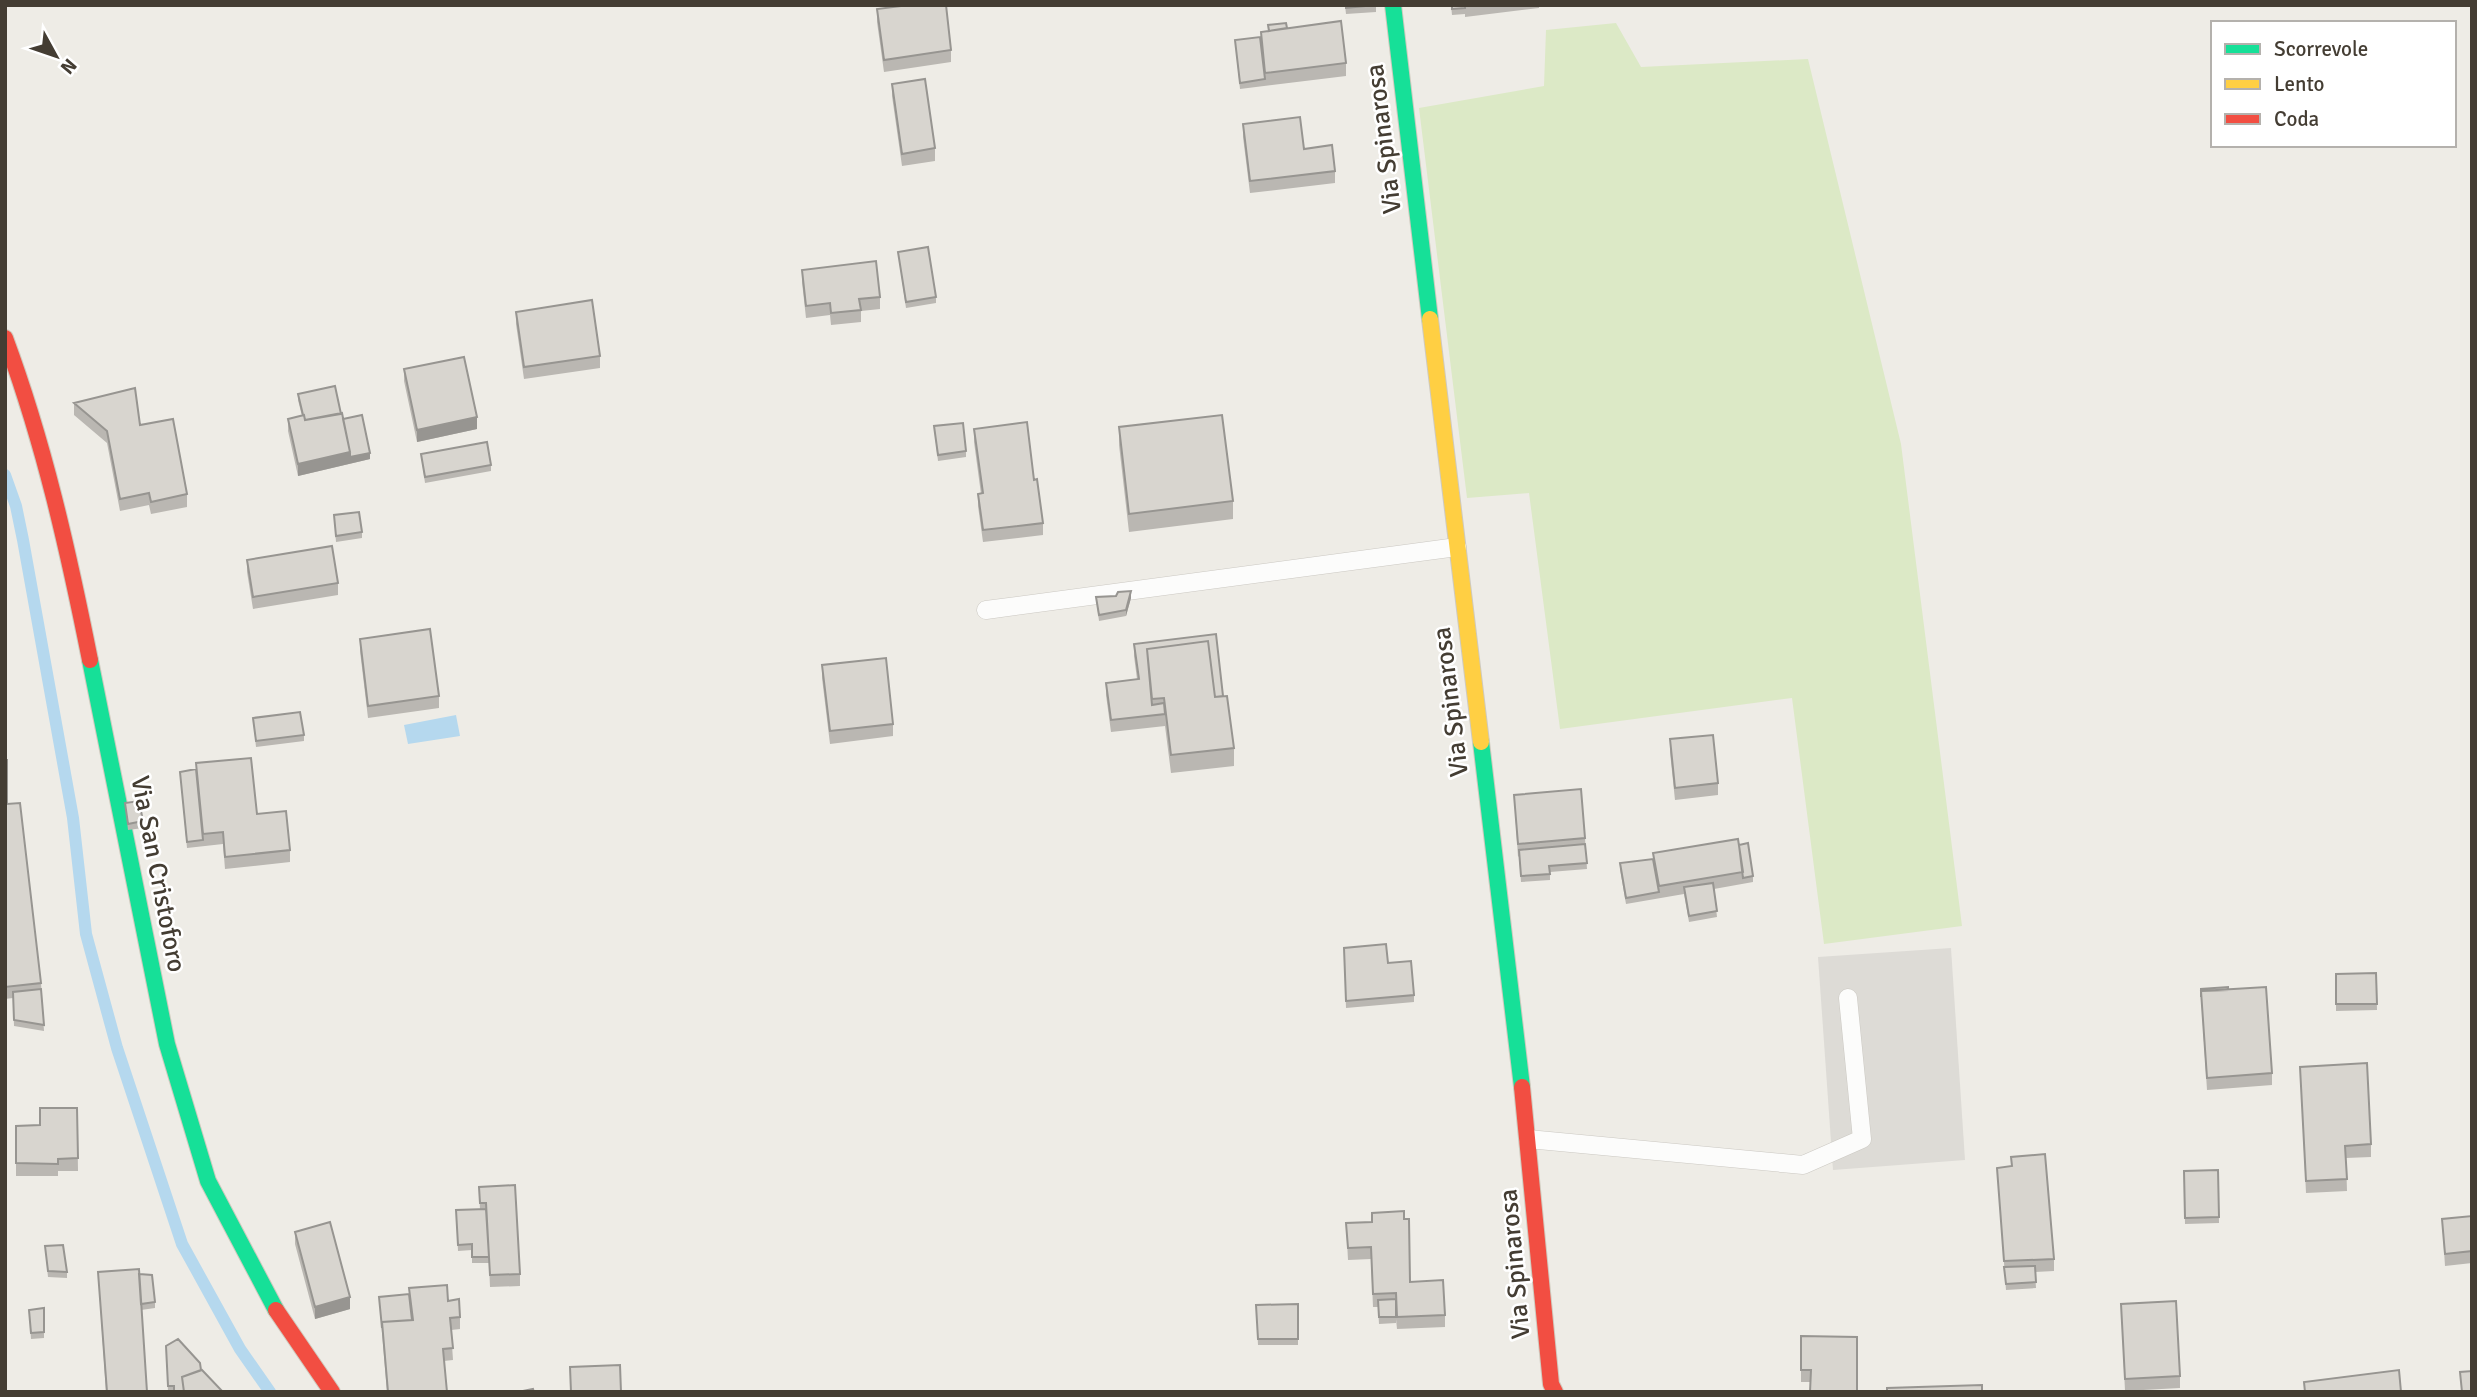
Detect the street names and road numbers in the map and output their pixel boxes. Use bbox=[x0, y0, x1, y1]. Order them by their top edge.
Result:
street label: Via Spinarosa bbox=[1359, 62, 1409, 216]
street label: Via Spinarosa bbox=[1426, 625, 1476, 779]
street label: Via San Cristoforo bbox=[123, 773, 193, 975]
street label: Via Spinarosa bbox=[1492, 1188, 1538, 1340]

